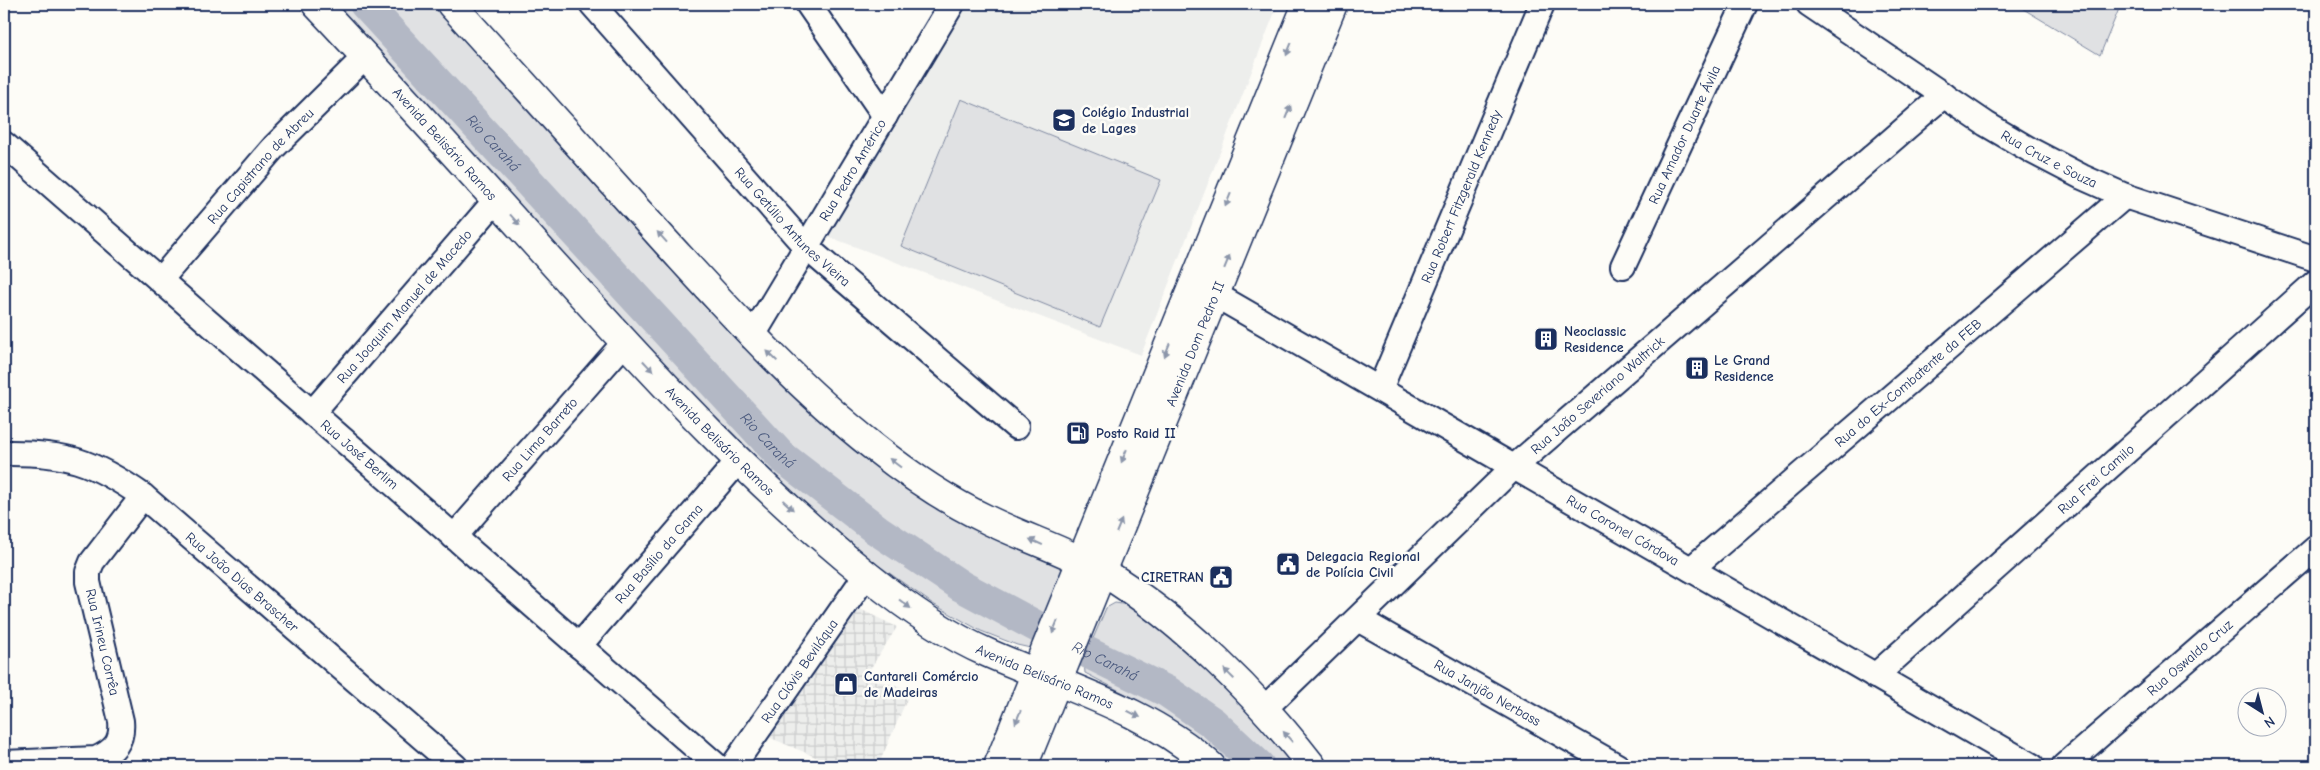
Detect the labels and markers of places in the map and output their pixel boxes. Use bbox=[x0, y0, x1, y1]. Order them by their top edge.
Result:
place label: Colégio Industrial de Lages bbox=[1082, 104, 1189, 137]
school or university icon: Colégio Industrial de Lages bbox=[1051, 107, 1077, 133]
place label: Neoclassic Residence bbox=[1564, 323, 1627, 356]
building icon: Neoclassic Residence bbox=[1533, 326, 1559, 352]
place label: Le Grand Residence bbox=[1714, 352, 1774, 385]
building icon: Le Grand Residence bbox=[1684, 355, 1710, 381]
fuel station icon: Posto Raid II bbox=[1065, 420, 1091, 446]
place label: Posto Raid II bbox=[1096, 425, 1176, 442]
place label: Delegacia Regional de Polícia Civil bbox=[1306, 548, 1420, 581]
public building icon: Delegacia Regional de Polícia Civil bbox=[1275, 551, 1301, 577]
public building icon: CIRETRAN bbox=[1208, 564, 1234, 590]
place label: CIRETRAN bbox=[1141, 569, 1204, 586]
place label: Cantareli Comércio de Madeiras bbox=[864, 668, 978, 701]
shop icon: Cantareli Comércio de Madeiras bbox=[833, 671, 859, 697]

